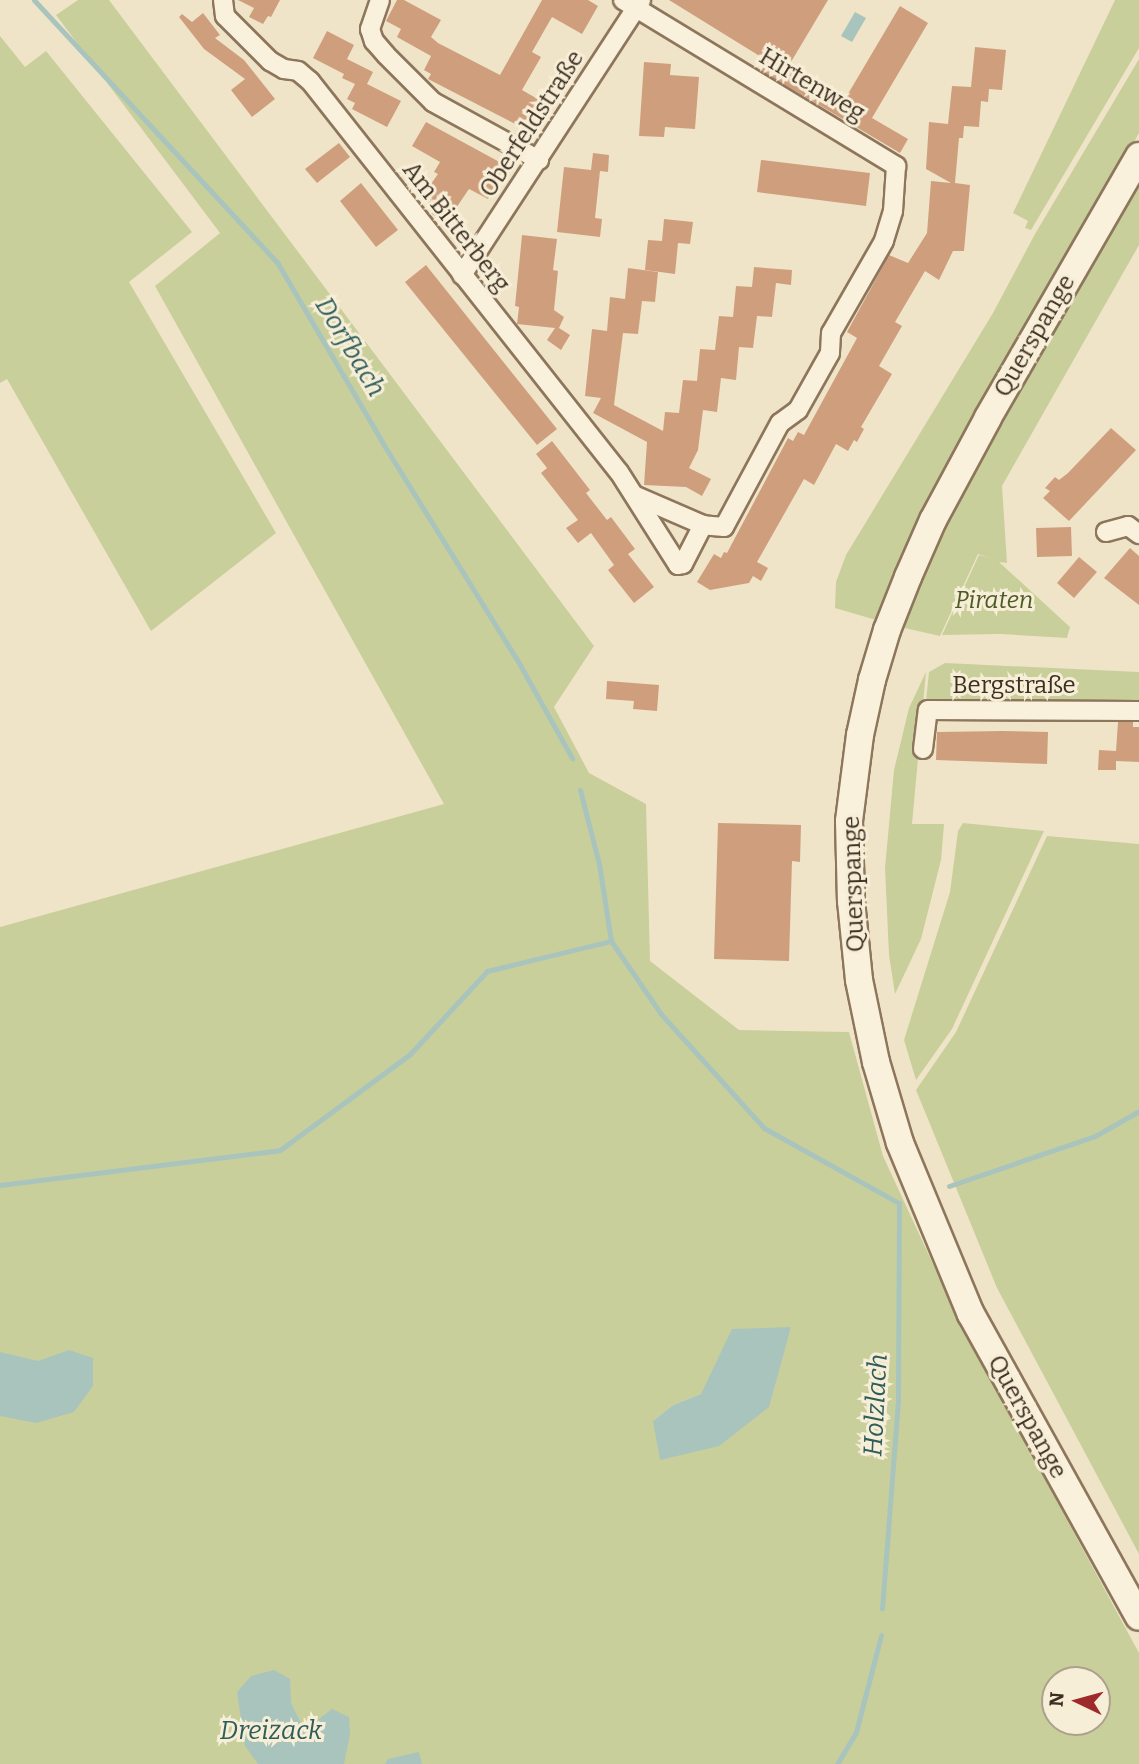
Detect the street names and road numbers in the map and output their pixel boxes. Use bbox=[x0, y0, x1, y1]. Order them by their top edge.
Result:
street label: Hirtenweg bbox=[754, 42, 870, 128]
street label: Oberfeldstraße bbox=[474, 45, 590, 203]
street label: Am Bitterberg bbox=[396, 156, 516, 298]
street label: Querspange bbox=[988, 270, 1082, 402]
street label: Bergstraße bbox=[952, 672, 1076, 700]
street label: Querspange bbox=[837, 815, 871, 953]
street label: Querspange bbox=[981, 1350, 1073, 1484]

